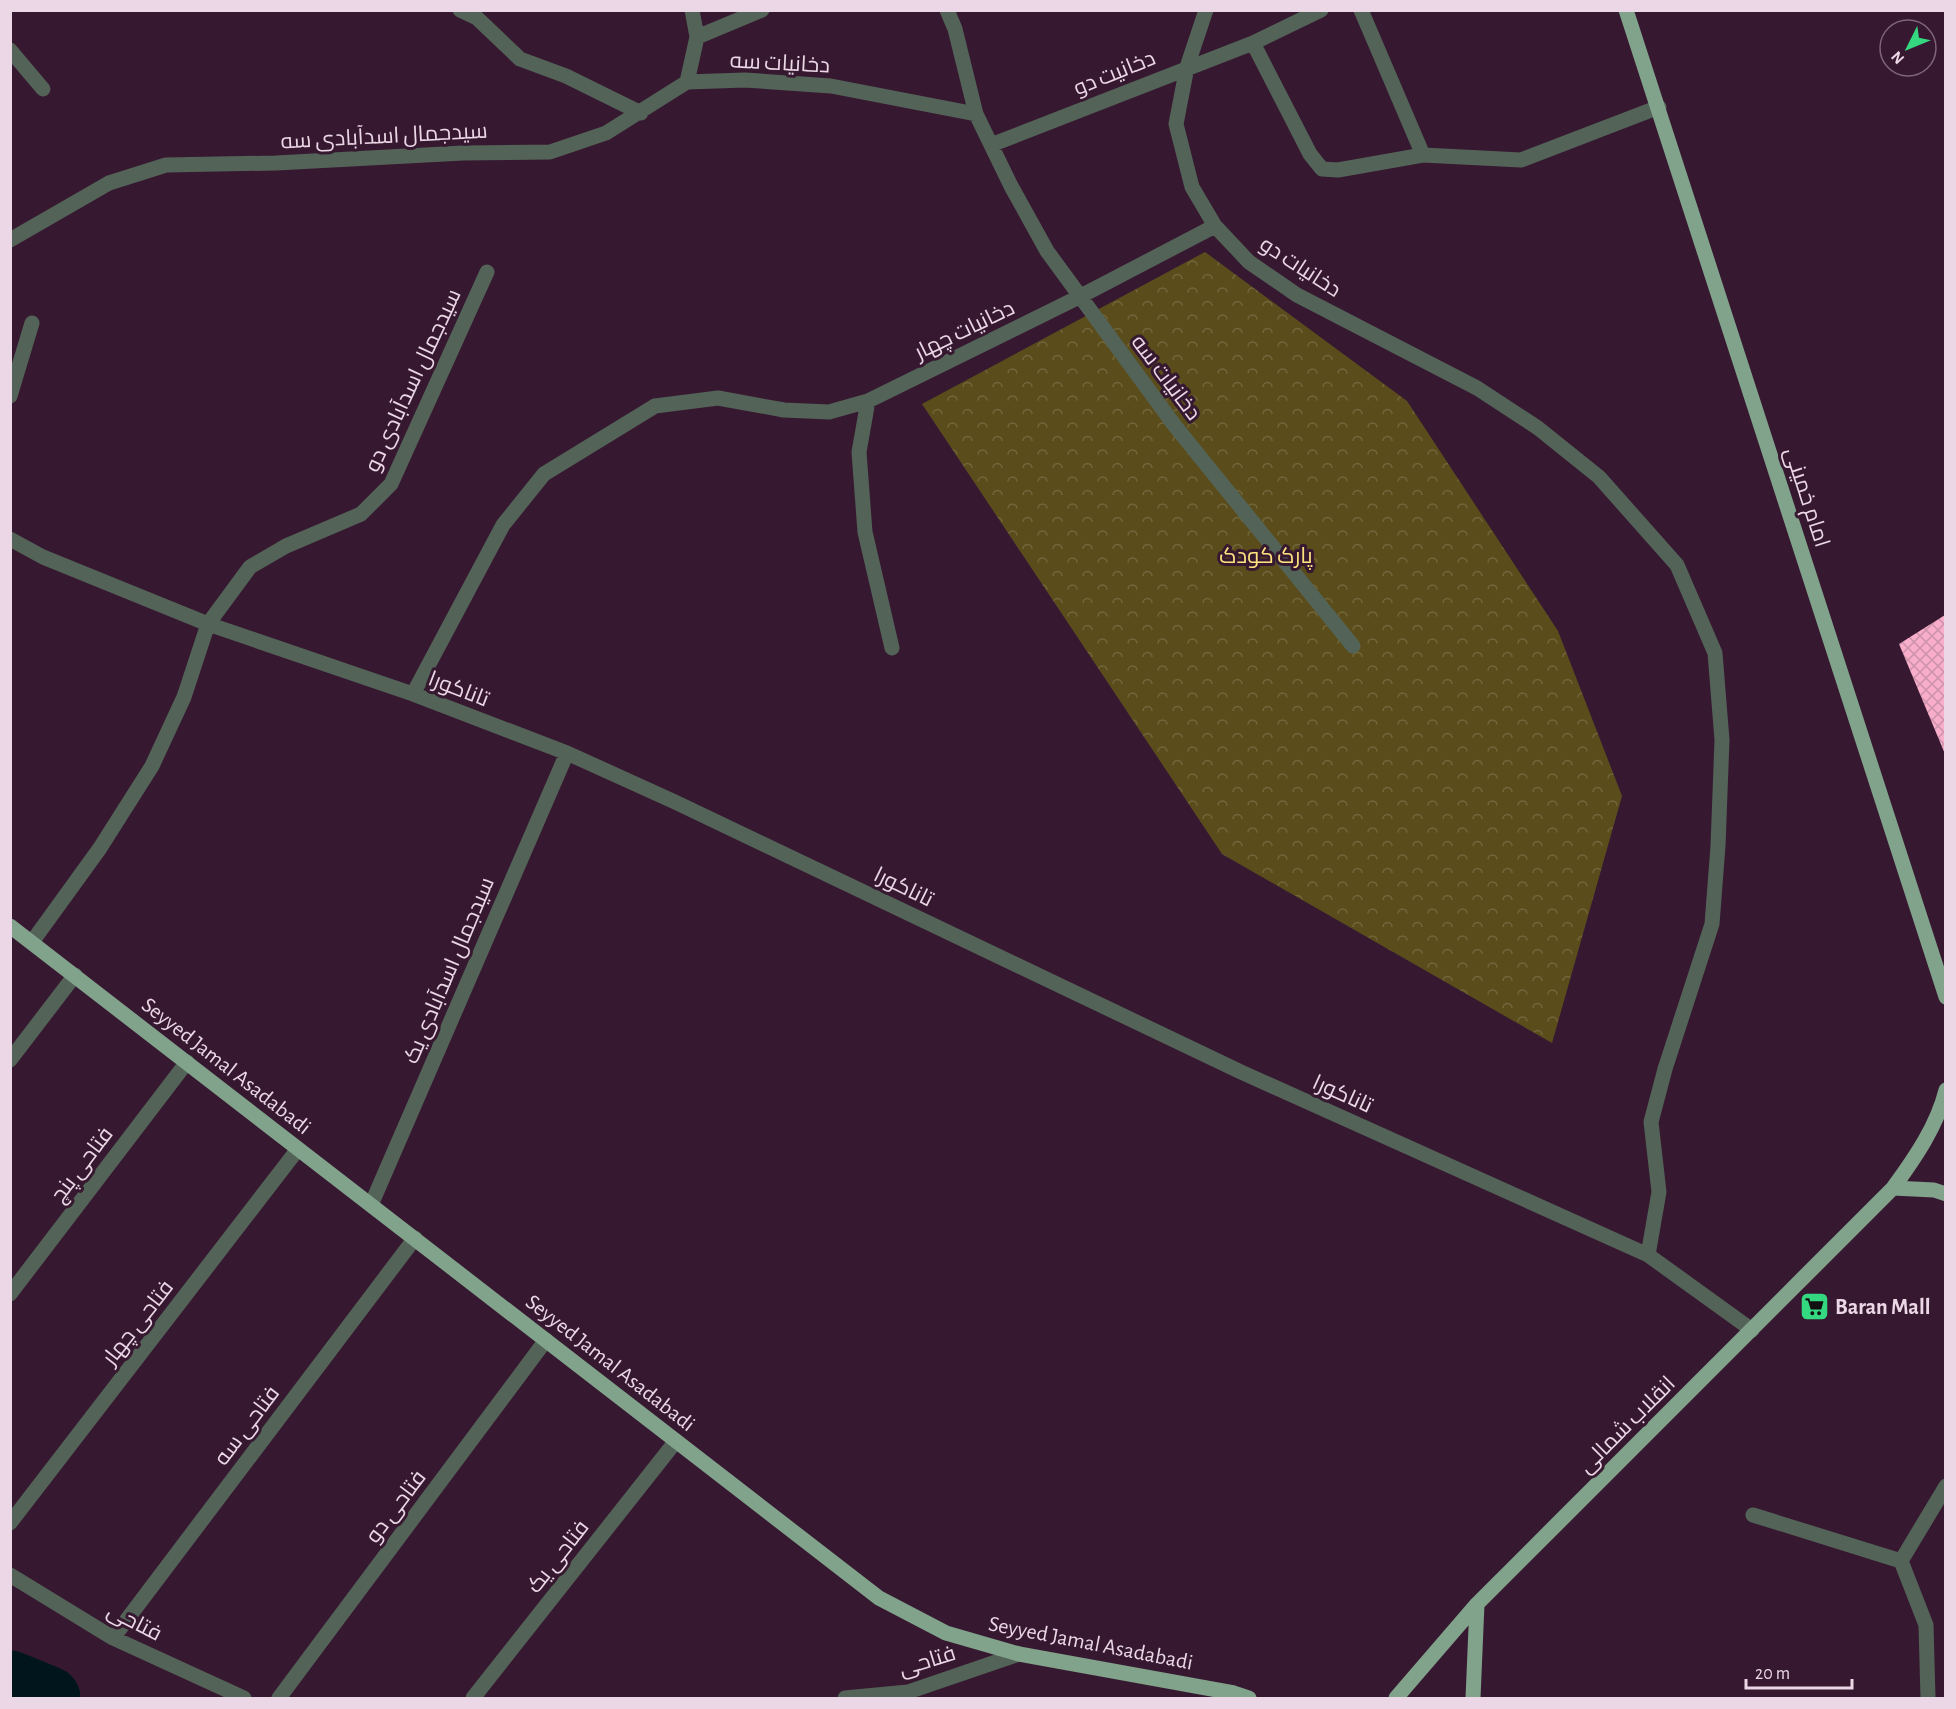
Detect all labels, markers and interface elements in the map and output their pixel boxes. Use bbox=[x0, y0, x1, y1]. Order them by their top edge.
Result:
north arrow bbox=[1878, 18, 1938, 78]
street label: دخانیت دو bbox=[1070, 47, 1159, 100]
text: N bbox=[1888, 48, 1907, 67]
street label: دخانیات سه bbox=[729, 49, 831, 77]
street label: سیدجمال اسدآبادی سه bbox=[280, 118, 488, 153]
street label: دخانیات دو bbox=[1255, 233, 1345, 302]
street label: سیدجمال اسدآبادی دو bbox=[359, 285, 466, 476]
street label: دخانیات چهار bbox=[909, 296, 1019, 367]
street label: دخانیات سه bbox=[1127, 331, 1205, 424]
street label: امام خمینی bbox=[1777, 445, 1833, 551]
park label: پارک کودک bbox=[1219, 545, 1313, 570]
street label: تاناکورا bbox=[425, 667, 492, 711]
street label: تاناکورا bbox=[870, 863, 937, 912]
street label: سیدجمال اسدآبادی یک bbox=[398, 873, 499, 1067]
street label: Seyyed Jamal Asadabadi bbox=[138, 993, 315, 1138]
street label: تاناکورا bbox=[1309, 1071, 1376, 1118]
street label: فتاحی پنچ bbox=[47, 1123, 119, 1208]
street label: فتاحی چهار bbox=[97, 1276, 180, 1372]
street label: Seyyed Jamal Asadabadi bbox=[522, 1290, 699, 1435]
supermarket icon: Baran Mall bbox=[1798, 1290, 1830, 1322]
place label: Baran Mall bbox=[1835, 1296, 1931, 1318]
street label: انقلاب شمالی bbox=[1574, 1372, 1681, 1479]
street label: فتاحی سه bbox=[210, 1382, 285, 1470]
street label: فتاحی دو bbox=[362, 1466, 432, 1548]
street label: فتاحی یک bbox=[523, 1516, 594, 1598]
street label: فتاحی bbox=[103, 1599, 165, 1647]
street label: Seyyed Jamal Asadabadi bbox=[987, 1612, 1195, 1674]
street label: فتاحی bbox=[896, 1642, 959, 1682]
scale bar bbox=[1746, 1652, 1852, 1690]
text: 20 m bbox=[1755, 1665, 1790, 1683]

